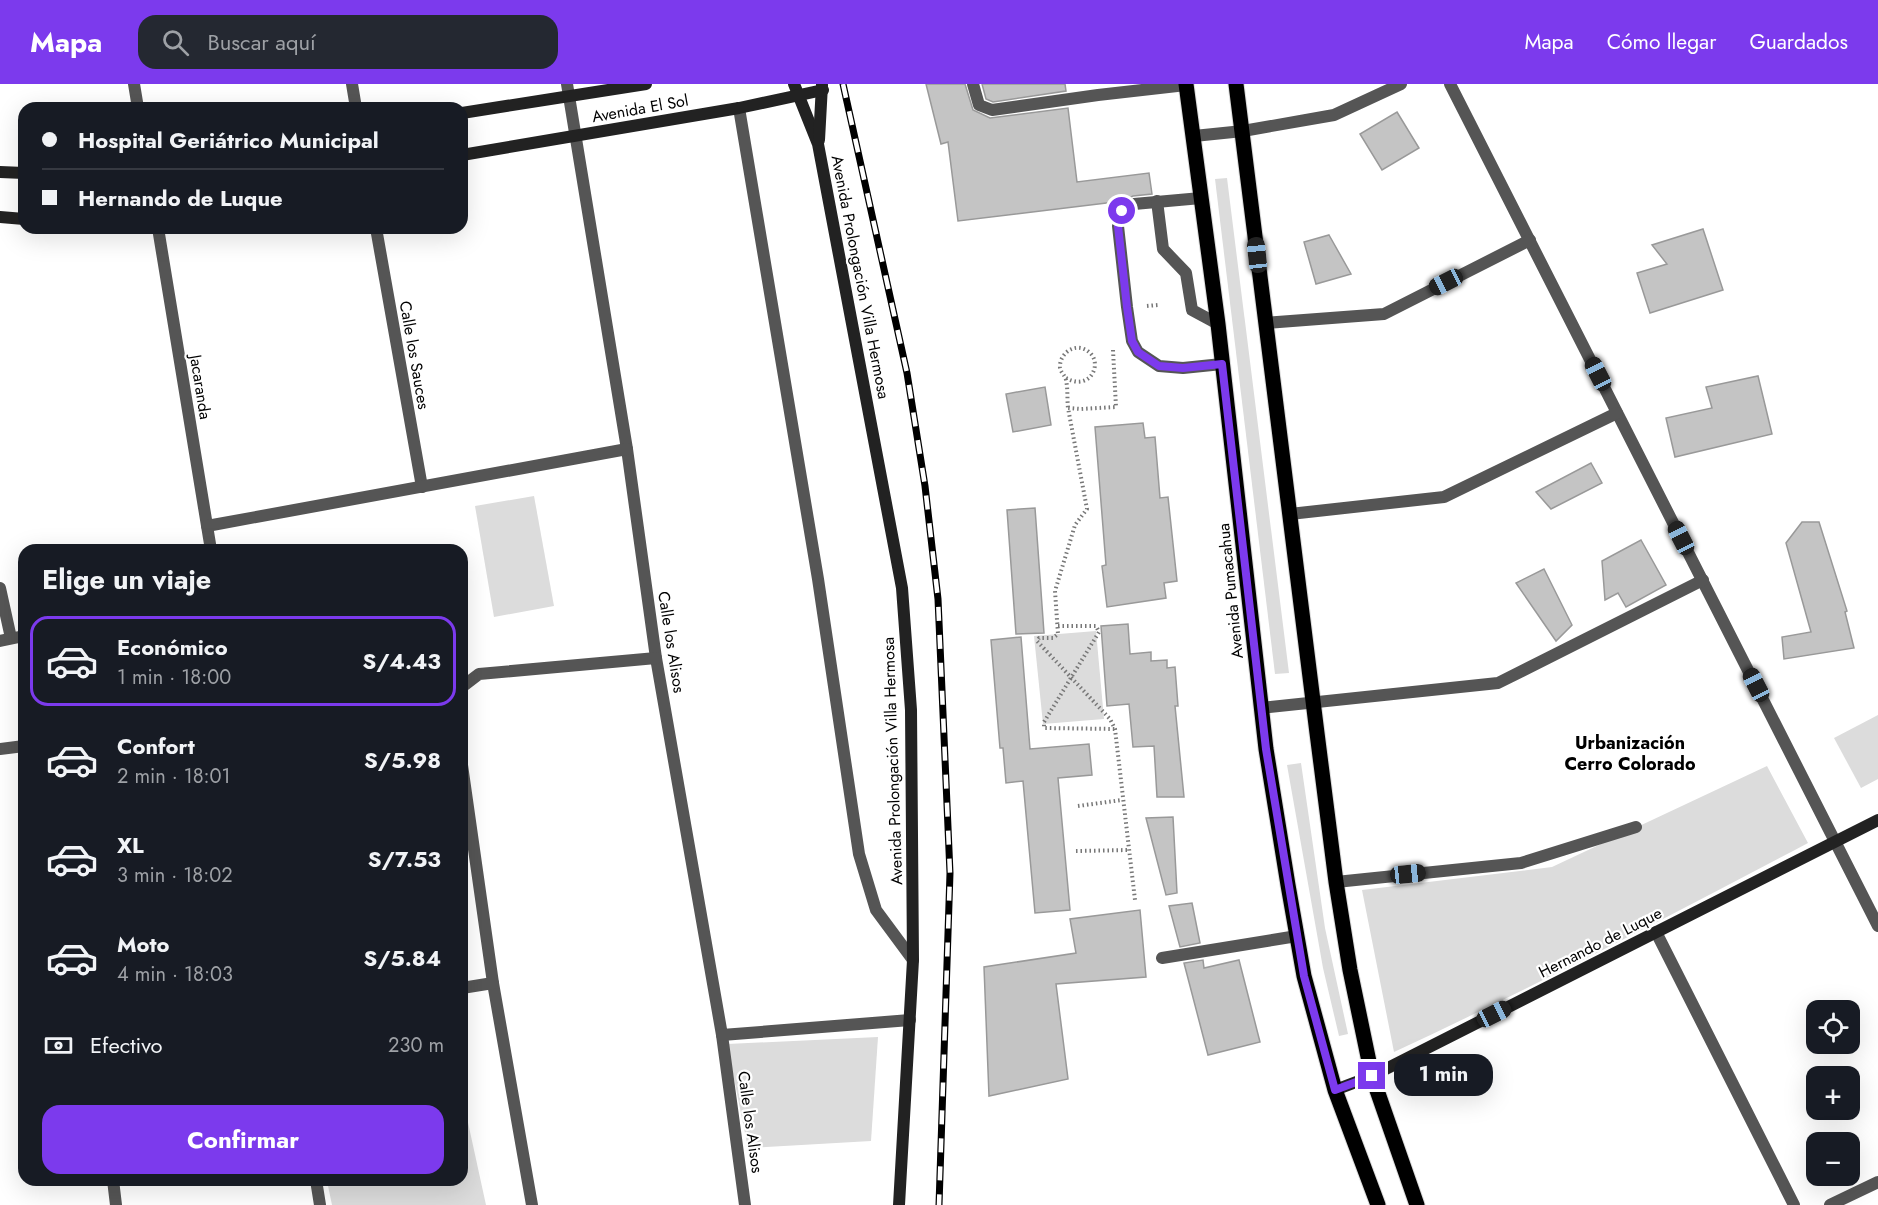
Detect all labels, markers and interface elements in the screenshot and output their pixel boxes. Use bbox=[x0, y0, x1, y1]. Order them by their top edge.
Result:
search box bbox=[138, 15, 558, 69]
text: Mapa bbox=[30, 22, 102, 63]
icon: search bbox=[159, 26, 192, 59]
text: Buscar aquí bbox=[207, 26, 316, 58]
text: Mapa bbox=[1524, 27, 1574, 57]
text: Cómo llegar bbox=[1607, 27, 1716, 57]
text: Guardados bbox=[1749, 27, 1848, 57]
street label: Avenida El Sol bbox=[590, 89, 690, 128]
text: Hospital Geriátrico Municipal bbox=[78, 124, 379, 156]
street label: Avenida Prolongación Villa Hermosa bbox=[826, 153, 895, 401]
text: Hernando de Luque bbox=[78, 182, 283, 214]
route start bbox=[1108, 197, 1135, 224]
car bbox=[1246, 236, 1268, 274]
car bbox=[1426, 266, 1466, 298]
street label: Calle los Sauces bbox=[394, 299, 435, 411]
street label: Jacaranda bbox=[184, 351, 217, 421]
car bbox=[1582, 354, 1614, 394]
car bbox=[1665, 518, 1697, 558]
street label: Avenida Pumacahua bbox=[1212, 522, 1249, 660]
text: Elige un viaje bbox=[42, 560, 211, 599]
street label: Calle los Alisos bbox=[652, 590, 691, 695]
text: Económico bbox=[117, 631, 228, 663]
icon: car bbox=[45, 634, 99, 688]
street label: Avenida Prolongación Villa Hermosa bbox=[877, 637, 908, 885]
text: S/4.43 bbox=[362, 645, 441, 677]
text: 1 min · 18:00 bbox=[117, 663, 231, 692]
car bbox=[1740, 665, 1772, 705]
text: Confort bbox=[117, 730, 195, 762]
district label: Urbanización Cerro Colorado bbox=[1564, 730, 1696, 777]
icon: car bbox=[45, 733, 99, 787]
text: S/5.98 bbox=[364, 744, 441, 776]
text: 2 min · 18:01 bbox=[117, 762, 231, 791]
text: XL bbox=[117, 829, 144, 861]
icon: car bbox=[45, 832, 99, 886]
text: S/7.53 bbox=[368, 843, 441, 875]
text: 3 min · 18:02 bbox=[117, 861, 233, 890]
car bbox=[1389, 863, 1427, 885]
street label: Hernando de Luque bbox=[1535, 901, 1666, 983]
text: Moto bbox=[117, 928, 170, 960]
icon: car bbox=[45, 931, 99, 985]
text: S/5.84 bbox=[363, 942, 441, 974]
text: 4 min · 18:03 bbox=[117, 960, 233, 989]
car bbox=[1474, 998, 1514, 1030]
map controls bbox=[1806, 1000, 1860, 1186]
button: locate bbox=[1806, 1000, 1860, 1054]
icon: cash bbox=[42, 1029, 75, 1062]
text: Efectivo bbox=[90, 1029, 163, 1061]
text: 230 m bbox=[388, 1031, 444, 1060]
callout: 1 min bbox=[1393, 1055, 1492, 1097]
text: 1 min bbox=[1419, 1060, 1468, 1089]
route end bbox=[1358, 1062, 1385, 1089]
button: + bbox=[1806, 1066, 1860, 1120]
street label: Calle los Alisos bbox=[732, 1070, 769, 1175]
button: Confirmar bbox=[42, 1105, 444, 1174]
button: − bbox=[1806, 1132, 1860, 1186]

